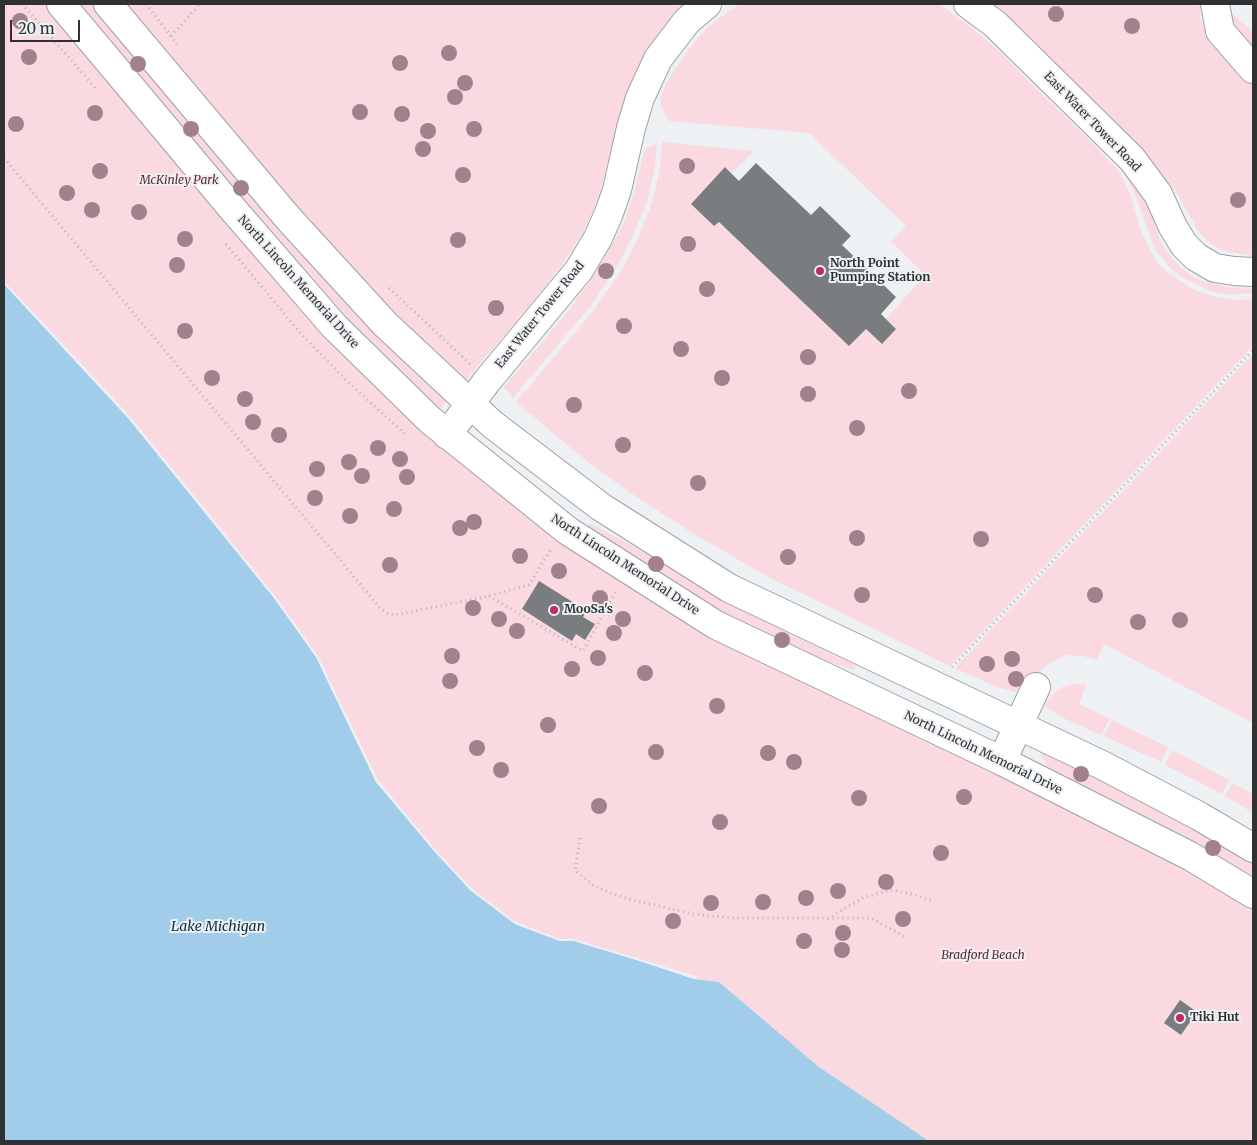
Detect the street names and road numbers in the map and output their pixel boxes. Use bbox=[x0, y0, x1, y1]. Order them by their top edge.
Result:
street label: East Water Tower Road bbox=[1041, 69, 1143, 175]
street label: North Lincoln Memorial Drive bbox=[234, 213, 362, 351]
street label: East Water Tower Road bbox=[492, 259, 588, 371]
street label: North Lincoln Memorial Drive bbox=[548, 512, 702, 618]
street label: North Lincoln Memorial Drive bbox=[902, 708, 1064, 798]

